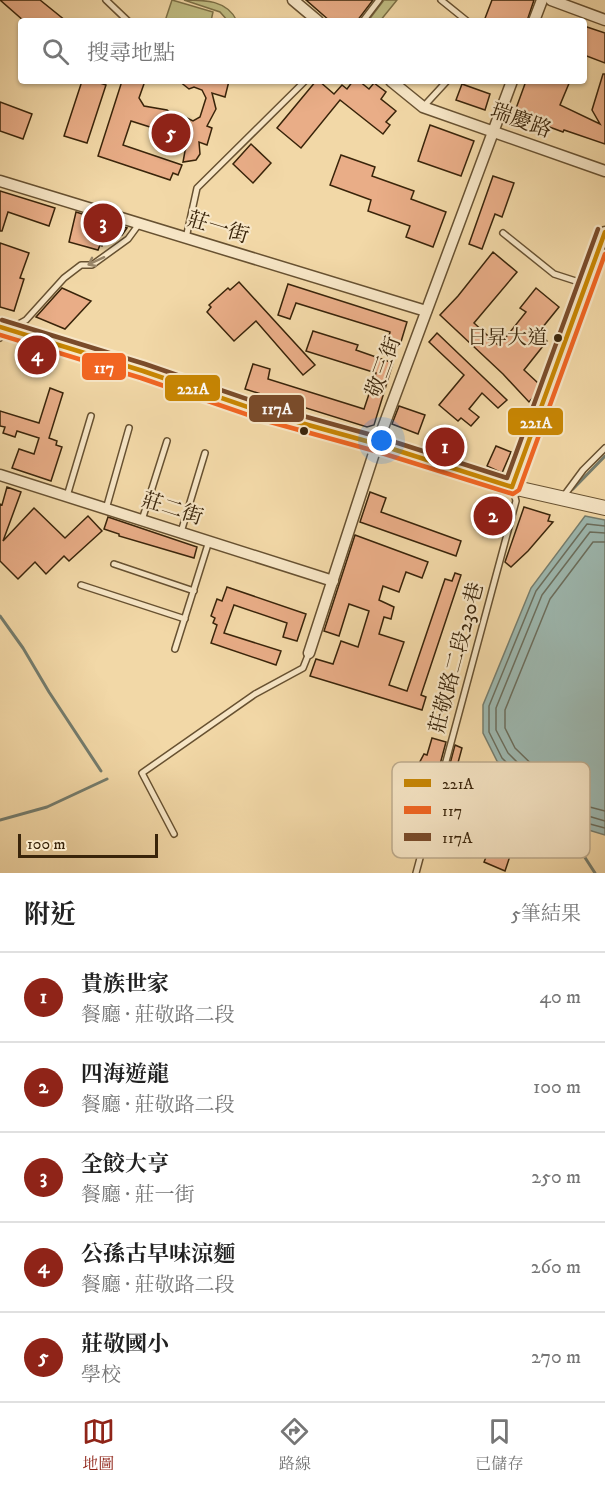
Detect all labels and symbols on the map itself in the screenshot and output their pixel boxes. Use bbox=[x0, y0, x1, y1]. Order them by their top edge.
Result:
street label: 瑞慶路 bbox=[487, 98, 555, 144]
pin: 5 bbox=[152, 110, 190, 156]
pin: 3 bbox=[84, 200, 122, 246]
street label: 莊一街 bbox=[184, 206, 252, 250]
one-way arrow bbox=[87, 256, 105, 267]
place label: 日昇大道 bbox=[467, 326, 547, 351]
pin: 4 bbox=[18, 332, 57, 378]
marker: 日昇大道 bbox=[552, 332, 564, 344]
street label: 敬三街 bbox=[361, 333, 407, 401]
line badge: 117 bbox=[81, 352, 127, 381]
text: 117 bbox=[94, 358, 114, 378]
line badge: 221A bbox=[164, 374, 221, 402]
text: 221A bbox=[177, 379, 210, 399]
line badge: 117A bbox=[248, 394, 305, 423]
text: 117A bbox=[262, 399, 293, 419]
line badge: 221A bbox=[507, 407, 564, 436]
text: 221A bbox=[520, 413, 553, 433]
pin: 1 bbox=[426, 424, 464, 470]
unlabelled marker bbox=[298, 425, 310, 437]
your location bbox=[367, 426, 396, 455]
street label: 莊二街 bbox=[138, 487, 206, 531]
pin: 2 bbox=[474, 494, 512, 538]
street label: 莊敬路二段230巷 bbox=[424, 580, 490, 736]
legend bbox=[392, 762, 590, 858]
text: 221A bbox=[442, 774, 475, 794]
text: 117 bbox=[442, 801, 462, 821]
text: 117A bbox=[442, 828, 473, 848]
scale bar bbox=[18, 831, 158, 858]

